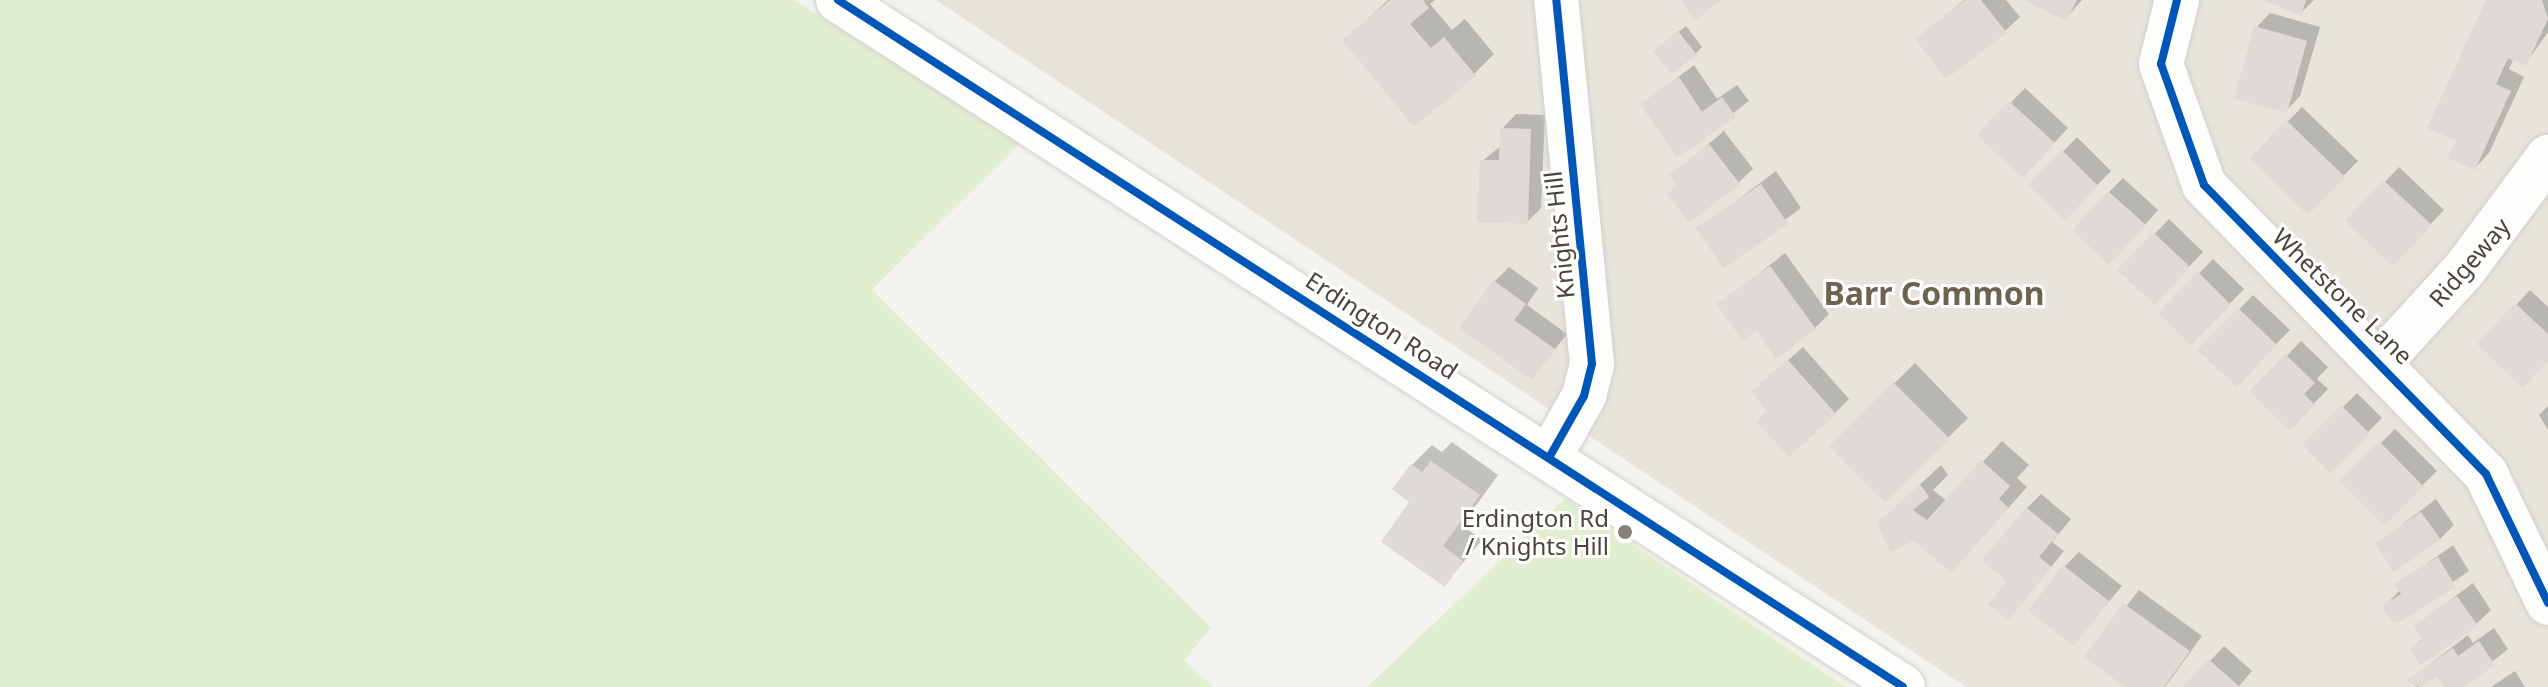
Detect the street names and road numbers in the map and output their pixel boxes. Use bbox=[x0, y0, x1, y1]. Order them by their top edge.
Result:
street label: Knights Hill bbox=[1538, 170, 1580, 300]
street label: Ridgeway bbox=[2423, 212, 2515, 312]
street label: Whetstone Lane bbox=[2267, 222, 2419, 370]
street label: Erdington Road bbox=[1301, 265, 1463, 385]

